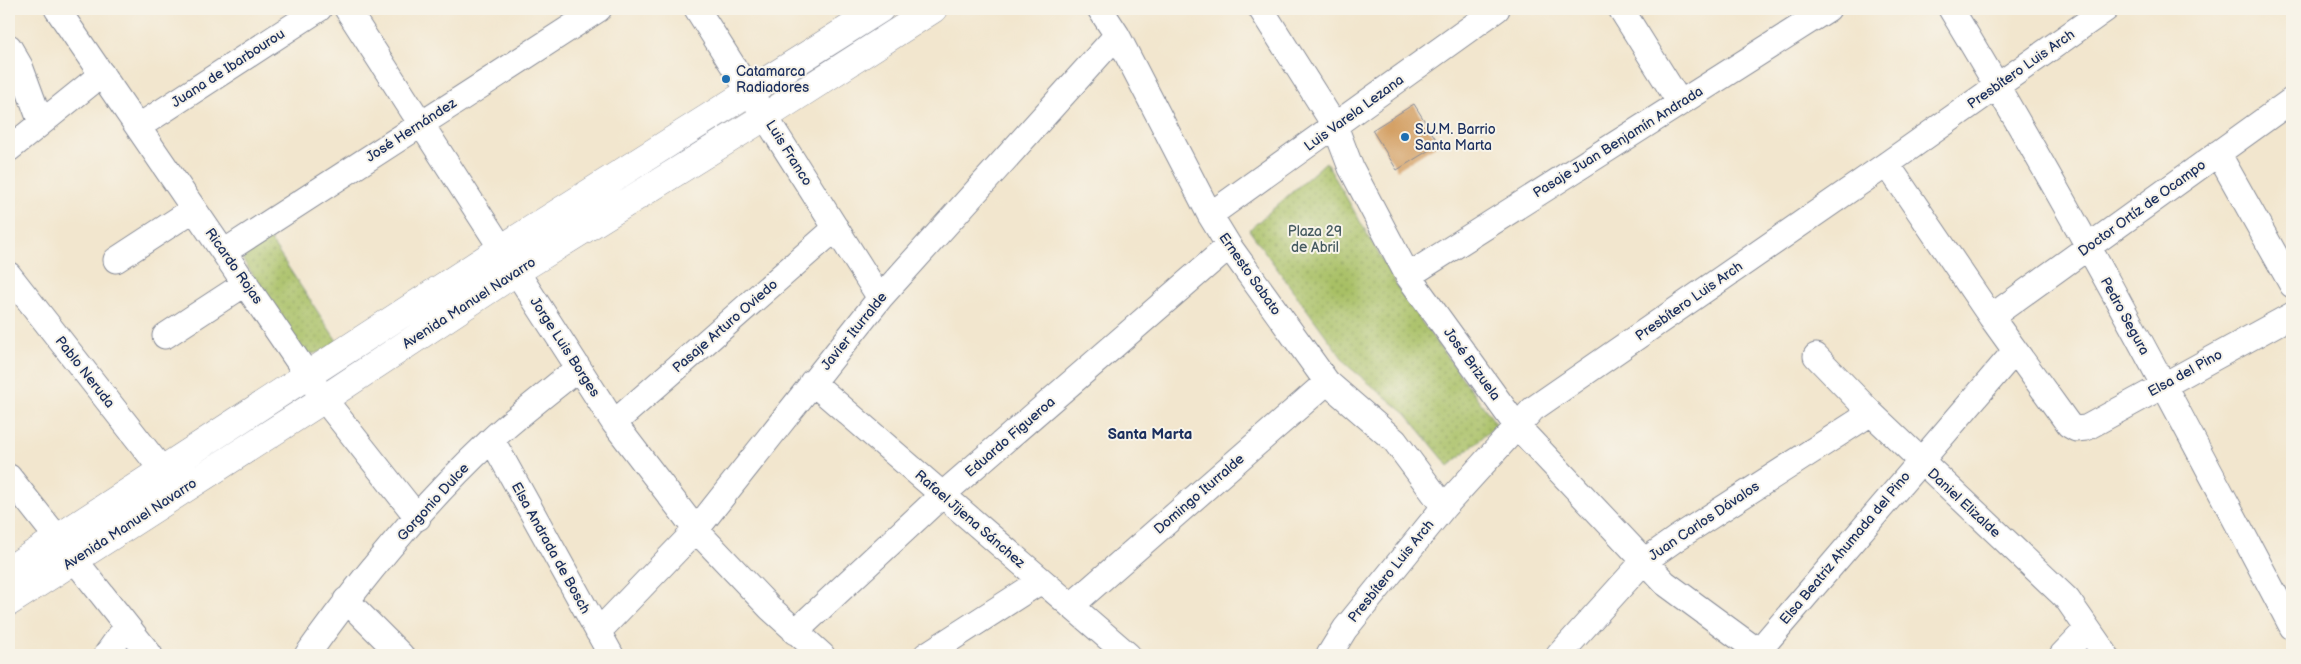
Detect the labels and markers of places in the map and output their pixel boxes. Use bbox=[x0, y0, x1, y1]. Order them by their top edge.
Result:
place label: Catamarca Radiadores bbox=[736, 63, 809, 96]
marker: Catamarca Radiadores bbox=[720, 73, 732, 85]
place label: S.U.M. Barrio Santa Marta bbox=[1415, 121, 1496, 154]
marker: S.U.M. Barrio Santa Marta bbox=[1399, 131, 1411, 143]

